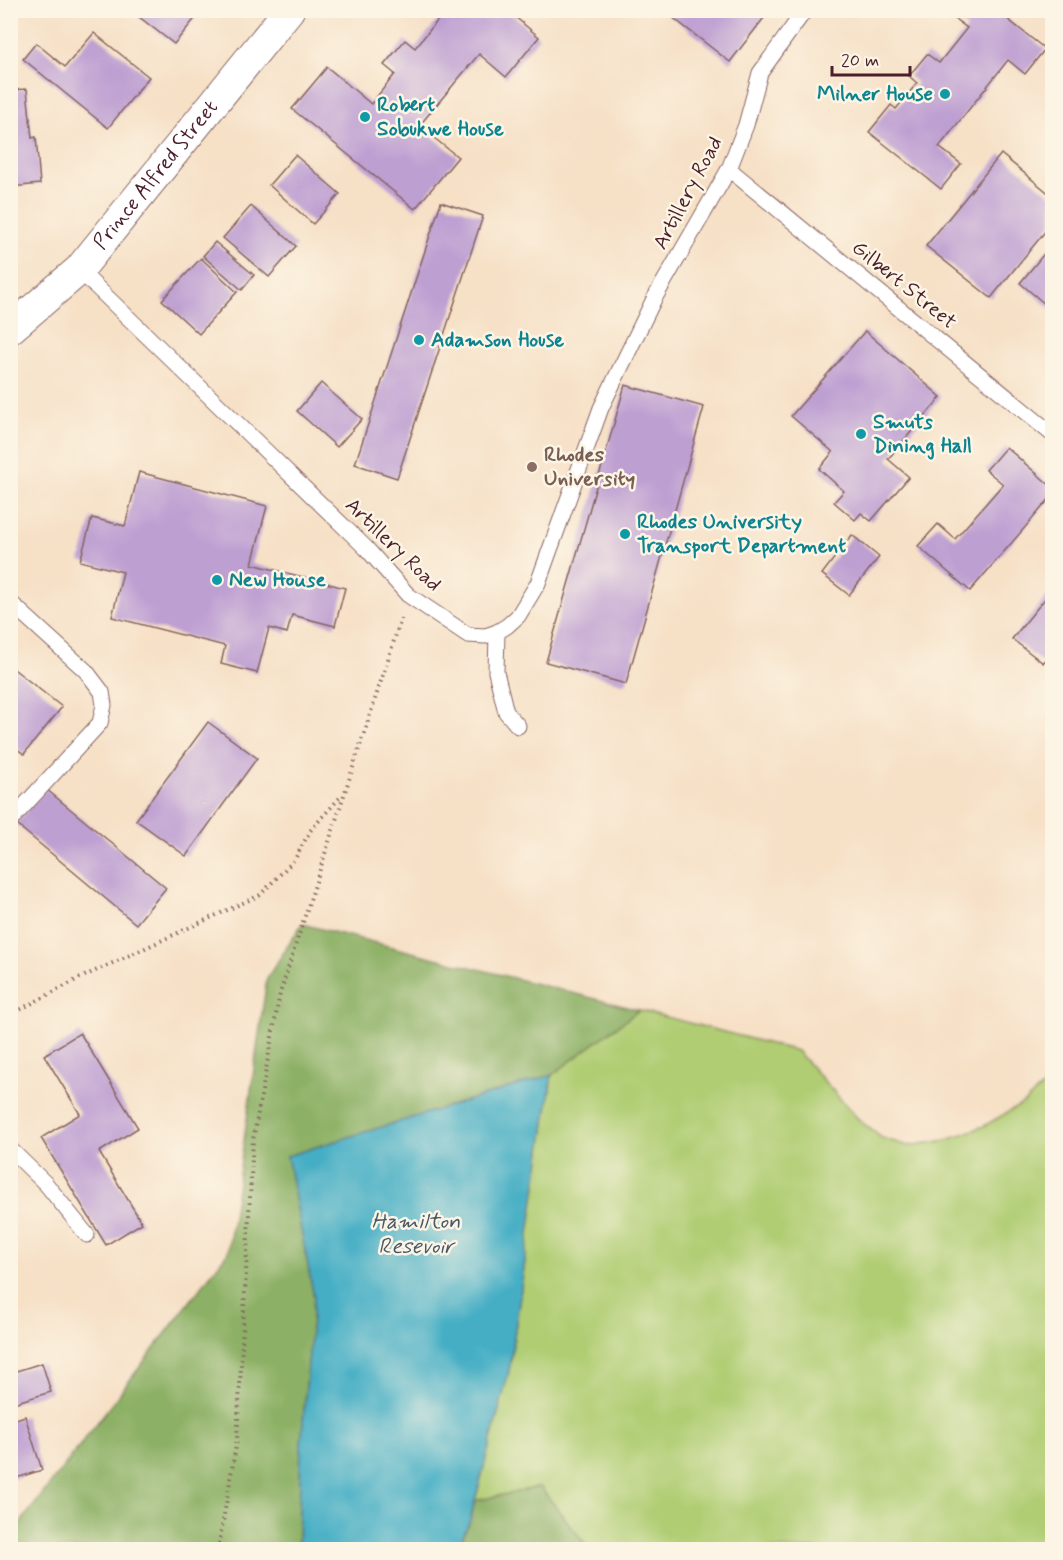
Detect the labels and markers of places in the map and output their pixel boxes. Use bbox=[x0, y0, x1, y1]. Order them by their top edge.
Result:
place label: Milner House bbox=[817, 80, 933, 108]
marker: Milner House bbox=[938, 87, 952, 101]
place label: Robert Sobukwe House bbox=[377, 91, 504, 143]
marker: Robert Sobukwe House bbox=[358, 110, 372, 124]
place label: Adamson House bbox=[431, 326, 564, 354]
marker: Adamson House bbox=[412, 333, 426, 347]
place label: Smuts Dining Hall bbox=[873, 408, 972, 460]
marker: Smuts Dining Hall bbox=[854, 427, 868, 441]
place label: Rhodes University bbox=[544, 441, 636, 493]
marker: Rhodes University bbox=[525, 460, 539, 474]
place label: Rhodes University Transport Department bbox=[637, 508, 846, 560]
marker: Rhodes University Transport Department bbox=[618, 527, 632, 541]
place label: New House bbox=[229, 566, 327, 594]
marker: New House bbox=[210, 573, 224, 587]

